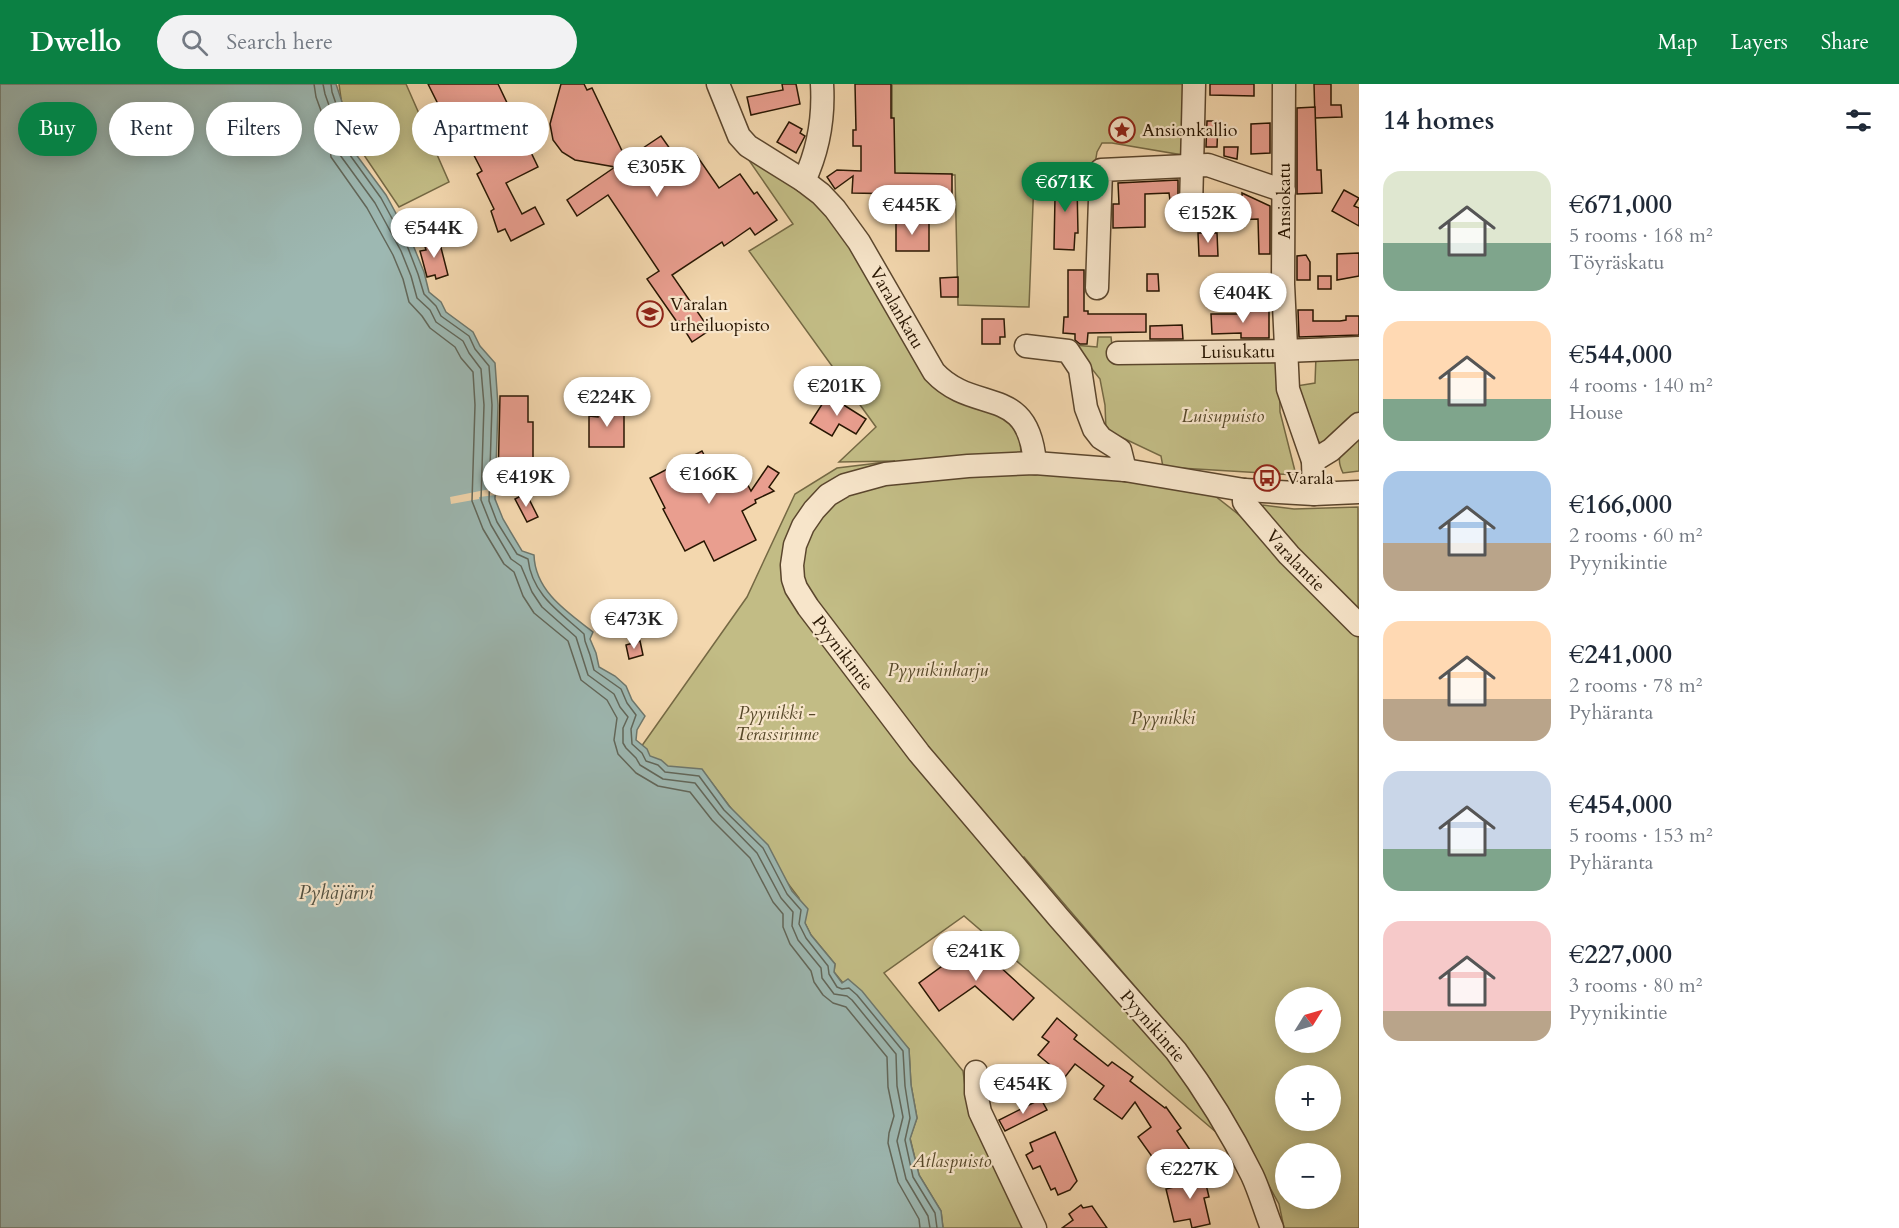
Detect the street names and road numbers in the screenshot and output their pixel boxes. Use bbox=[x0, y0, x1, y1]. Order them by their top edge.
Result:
street label: Ansiokatu bbox=[1272, 162, 1297, 239]
street label: Varalankatu bbox=[863, 262, 930, 354]
street label: Luisukatu bbox=[1200, 339, 1276, 365]
street label: Varalantie bbox=[1260, 524, 1331, 597]
street label: Pyynikintie bbox=[806, 610, 879, 696]
street label: Pyynikintie bbox=[1114, 985, 1191, 1068]

